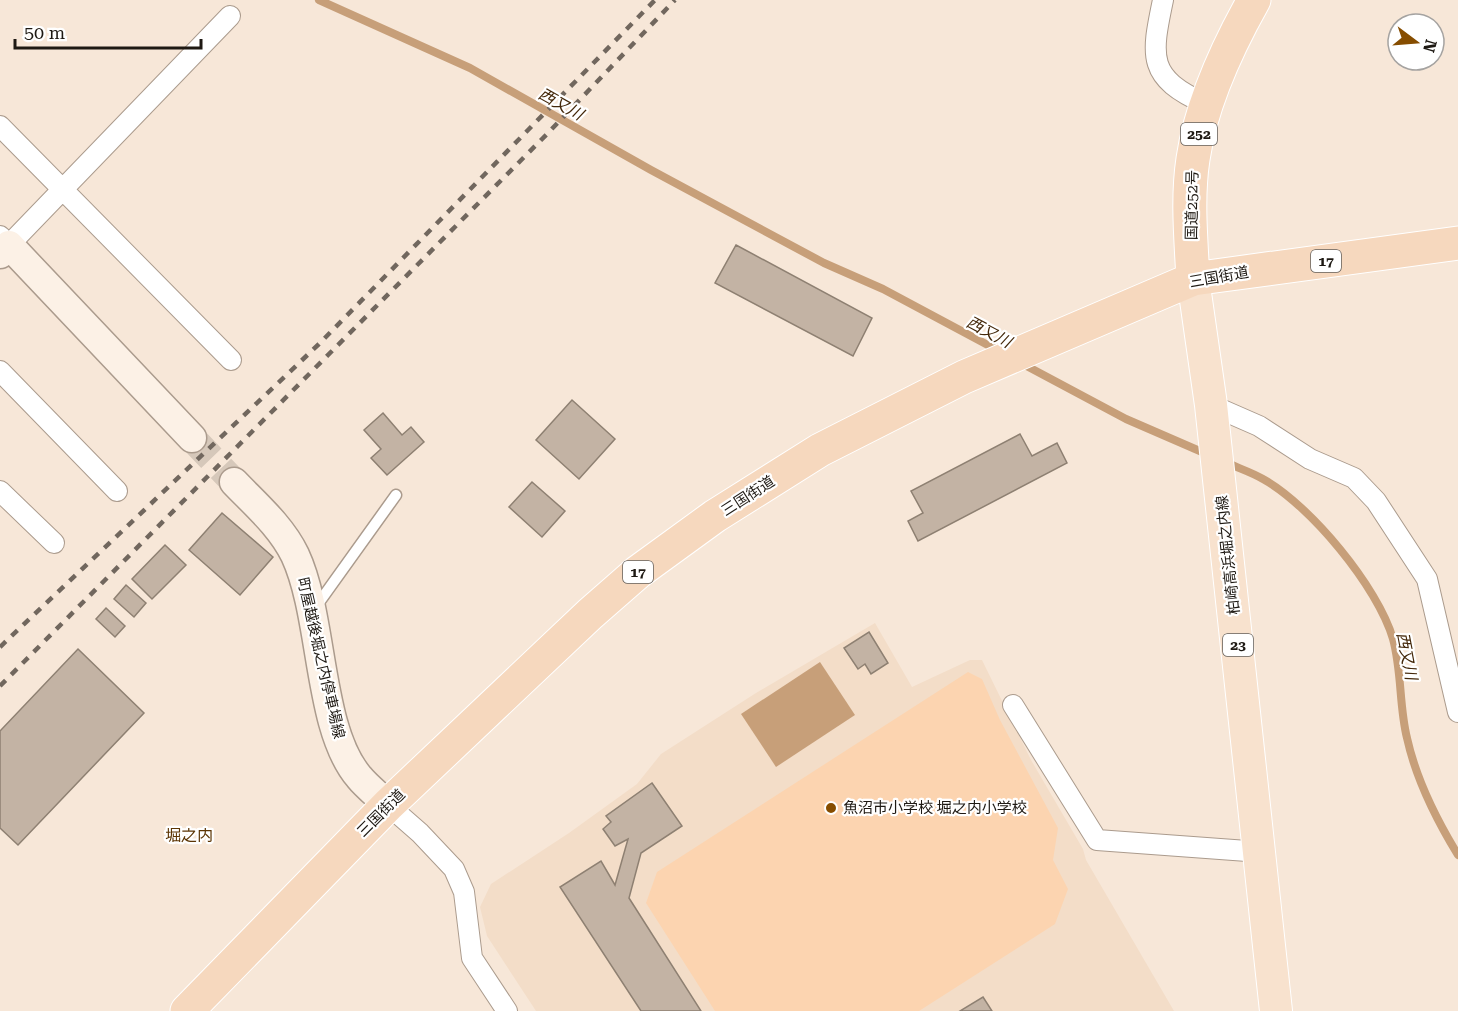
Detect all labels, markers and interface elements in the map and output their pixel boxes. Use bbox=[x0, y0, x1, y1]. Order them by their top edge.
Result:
scale bar bbox=[15, 12, 201, 50]
north arrow bbox=[1386, 12, 1446, 72]
text: 50 m bbox=[24, 22, 65, 43]
text: N bbox=[1419, 37, 1441, 55]
water label: 西又川 bbox=[535, 84, 588, 125]
road number: 252 bbox=[1181, 123, 1217, 145]
street label: 国道252号 bbox=[1182, 170, 1202, 240]
road number: 17 bbox=[1311, 250, 1341, 272]
street label: 三国街道 bbox=[1188, 263, 1250, 291]
water label: 西又川 bbox=[963, 312, 1016, 353]
street label: 三国街道 bbox=[718, 472, 778, 520]
street label: 柏崎高浜堀之内線 bbox=[1213, 494, 1243, 616]
road number: 17 bbox=[623, 561, 653, 583]
street label: 町屋越後堀之内停車場線 bbox=[294, 576, 348, 740]
water label: 西又川 bbox=[1393, 631, 1421, 683]
road number: 23 bbox=[1223, 634, 1253, 656]
street label: 三国街道 bbox=[353, 785, 409, 841]
place label: 魚沼市小学校 堀之内小学校 bbox=[843, 799, 1027, 817]
marker: 魚沼市小学校 堀之内小学校 bbox=[824, 801, 838, 815]
district label: 堀之内 bbox=[165, 826, 213, 845]

